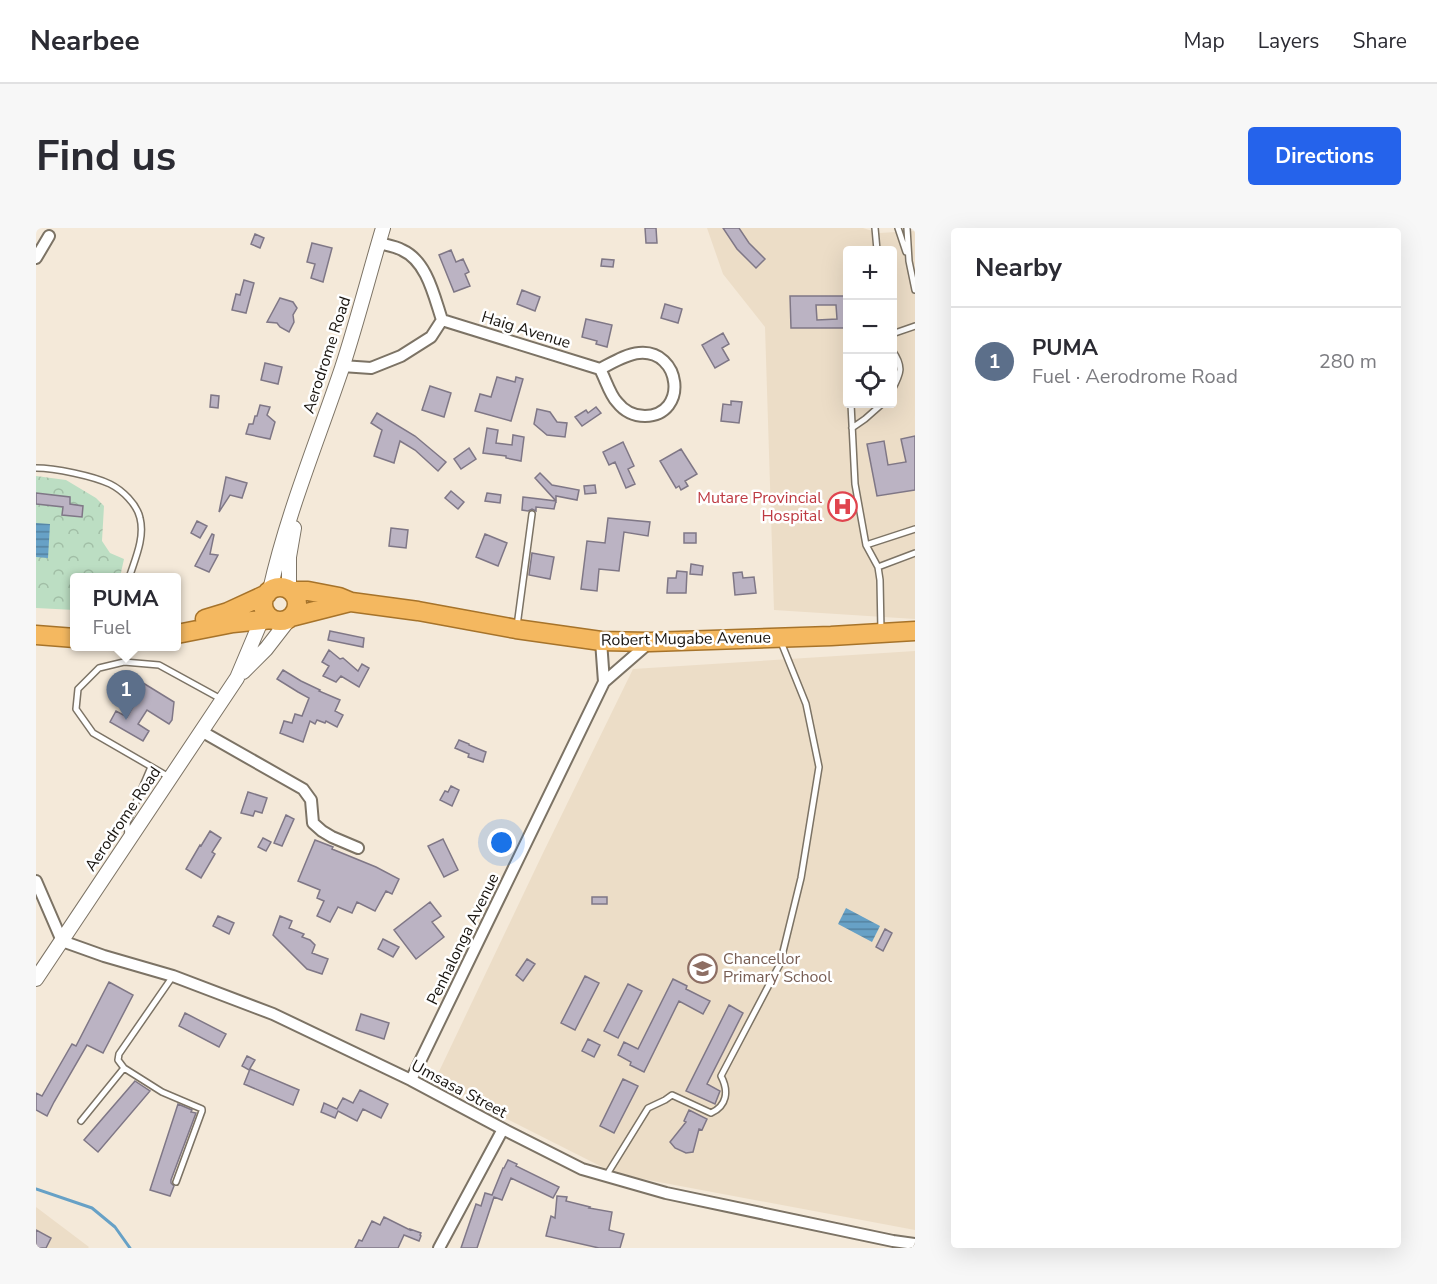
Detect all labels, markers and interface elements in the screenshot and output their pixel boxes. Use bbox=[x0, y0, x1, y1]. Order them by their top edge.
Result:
text: Nearbee bbox=[30, 22, 140, 60]
text: Map bbox=[1183, 27, 1225, 55]
text: Layers bbox=[1258, 27, 1319, 55]
text: Share bbox=[1352, 27, 1407, 55]
button: Directions bbox=[1248, 127, 1401, 185]
text: Find us bbox=[36, 128, 176, 185]
map controls bbox=[843, 246, 897, 408]
button: + bbox=[843, 246, 897, 300]
text: Nearby bbox=[975, 250, 1062, 285]
street label: Aerodrome Road bbox=[298, 294, 356, 416]
button: − bbox=[843, 300, 897, 354]
street label: Haig Avenue bbox=[479, 306, 573, 354]
text: PUMA bbox=[1032, 333, 1098, 363]
text: 1 bbox=[989, 348, 1001, 375]
text: 280 m bbox=[1319, 348, 1377, 375]
button: locate bbox=[843, 354, 897, 408]
text: Fuel · Aerodrome Road bbox=[1032, 363, 1238, 390]
place label: Mutare Provincial Hospital bbox=[697, 487, 822, 527]
hospital icon: Mutare Provincial Hospital bbox=[827, 491, 859, 523]
popup bbox=[70, 573, 181, 651]
text: PUMA bbox=[92, 584, 159, 614]
text: Fuel bbox=[92, 614, 131, 641]
street label: Robert Mugabe Avenue bbox=[601, 627, 771, 651]
pin: 1 bbox=[106, 670, 146, 720]
street label: Aerodrome Road bbox=[80, 762, 166, 876]
your location bbox=[487, 828, 516, 857]
street label: Penhalonga Avenue bbox=[422, 869, 504, 1009]
place label: Chancellor Primary School bbox=[723, 948, 832, 988]
school or university icon: Chancellor Primary School bbox=[686, 952, 718, 984]
street label: Umsasa Street bbox=[407, 1055, 511, 1124]

